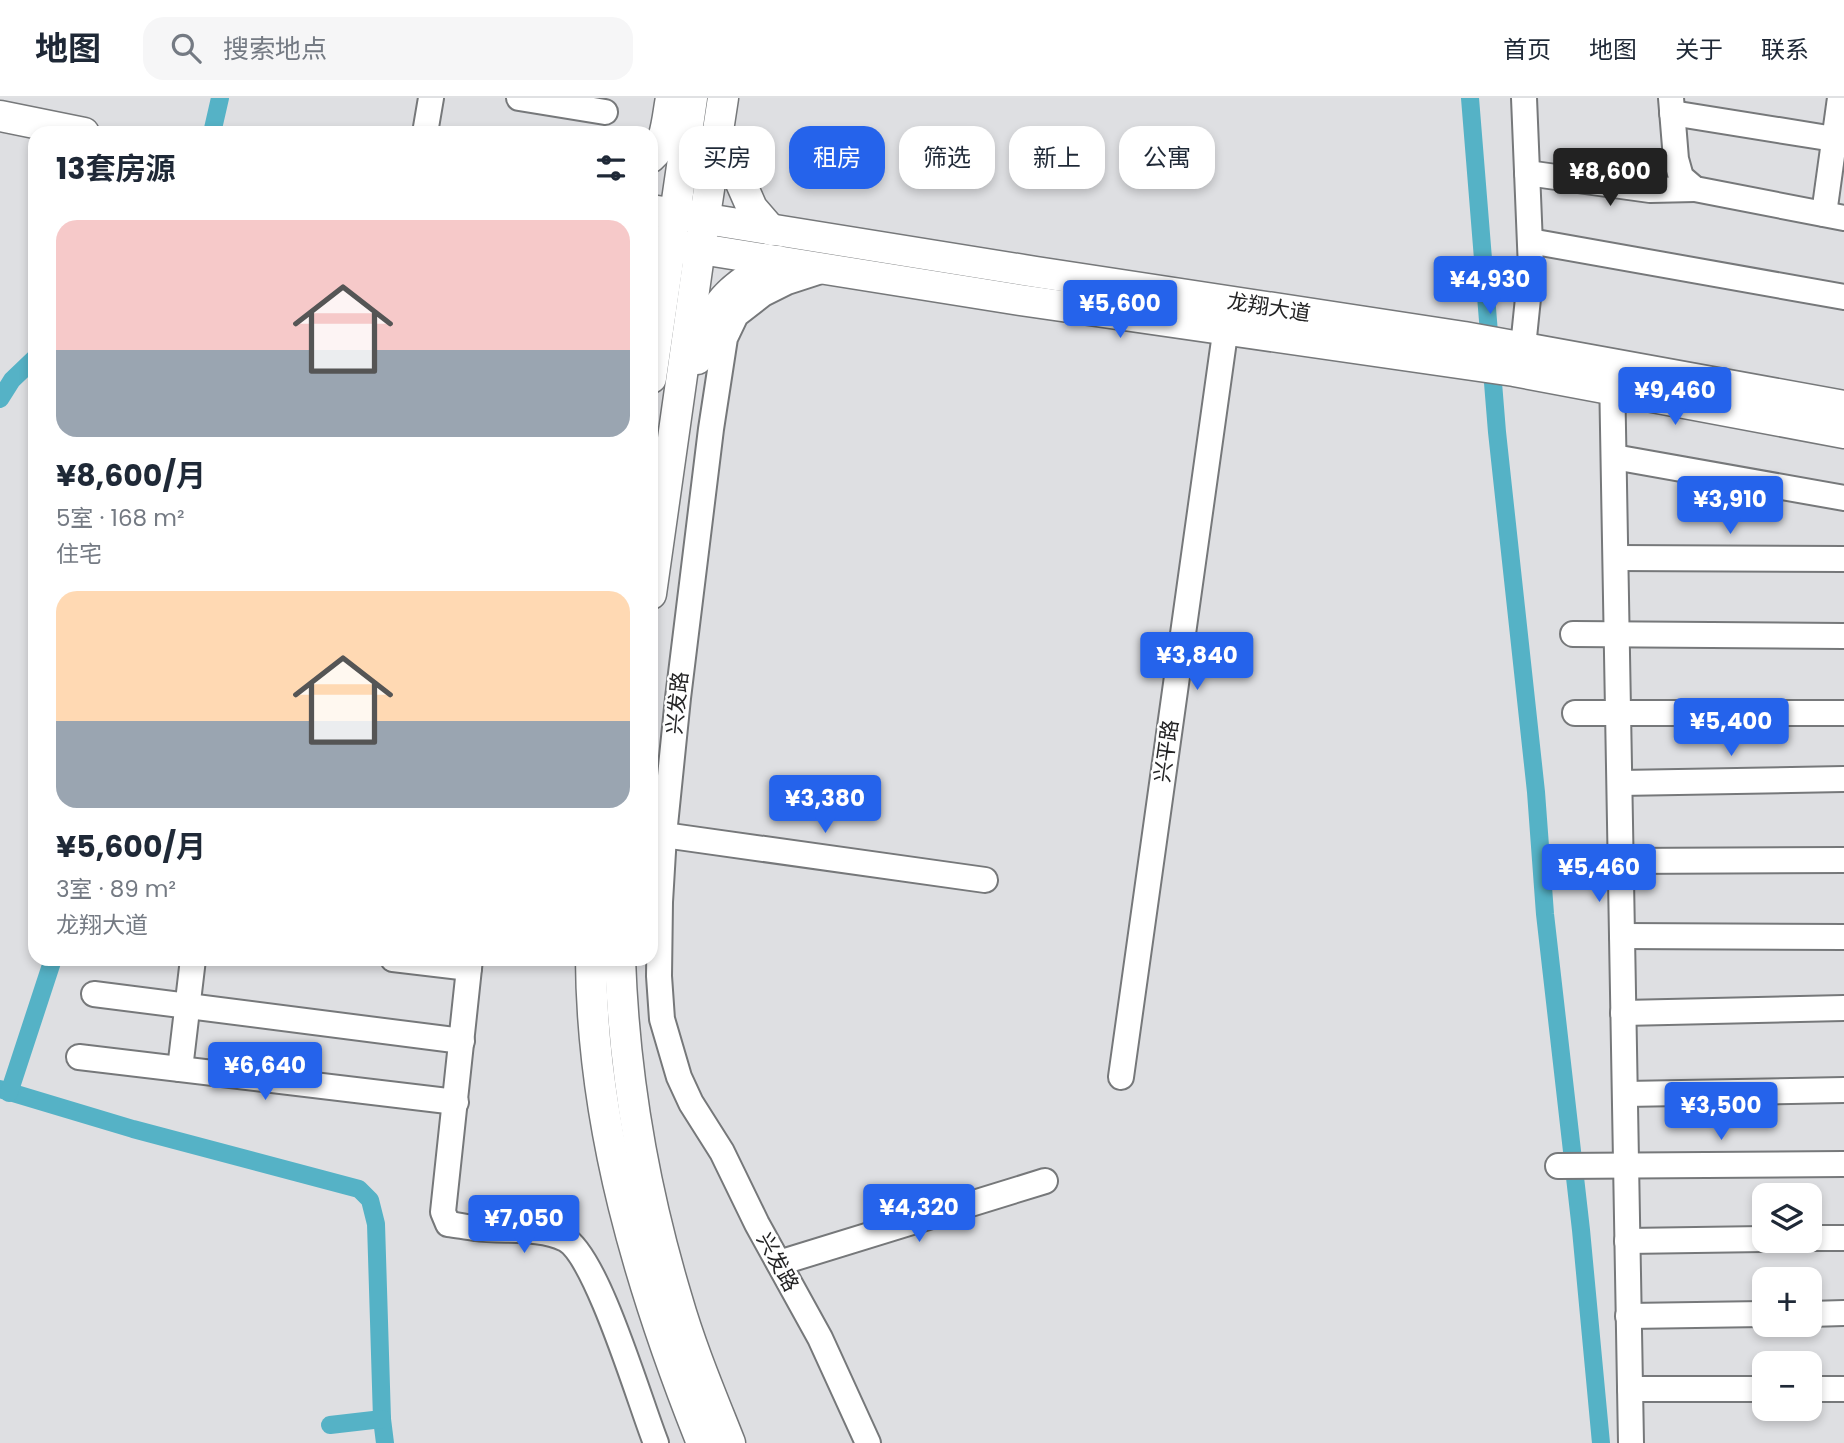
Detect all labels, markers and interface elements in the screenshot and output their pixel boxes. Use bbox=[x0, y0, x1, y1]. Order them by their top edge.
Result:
search box bbox=[143, 17, 633, 80]
text: 地图 bbox=[35, 25, 101, 72]
icon: search bbox=[167, 29, 205, 67]
text: 搜索地点 bbox=[223, 31, 327, 67]
text: 首页 bbox=[1503, 33, 1551, 66]
text: 地图 bbox=[1589, 33, 1637, 66]
text: 关于 bbox=[1675, 33, 1723, 66]
text: 联系 bbox=[1761, 33, 1809, 66]
chip: 买房 bbox=[679, 126, 775, 189]
chip: 租房 bbox=[789, 126, 885, 189]
chip: 筛选 bbox=[899, 126, 995, 189]
chip: 新上 bbox=[1009, 126, 1105, 189]
chip: 公寓 bbox=[1119, 126, 1215, 189]
text: 13套房源 bbox=[56, 147, 175, 190]
pin: ¥8,600 bbox=[1553, 148, 1667, 208]
icon: filters bbox=[592, 149, 630, 187]
text: ¥8,600 bbox=[1569, 155, 1651, 187]
pin: ¥4,930 bbox=[1433, 256, 1547, 316]
text: ¥4,930 bbox=[1450, 263, 1530, 295]
icon: home bbox=[280, 266, 406, 392]
pin: ¥5,600 bbox=[1063, 280, 1177, 340]
street label: 龙翔大道 bbox=[1225, 286, 1313, 328]
text: ¥5,600 bbox=[1079, 287, 1161, 319]
pin: ¥9,460 bbox=[1618, 368, 1732, 427]
text: ¥9,460 bbox=[1634, 374, 1716, 406]
text: ¥8,600/月 bbox=[56, 454, 206, 497]
pin: ¥3,910 bbox=[1673, 476, 1787, 536]
text: ¥3,910 bbox=[1693, 483, 1767, 515]
text: 5室 · 168 m² bbox=[56, 502, 185, 534]
text: 住宅 bbox=[56, 538, 102, 570]
pin: ¥3,840 bbox=[1140, 632, 1254, 692]
icon: home bbox=[280, 637, 406, 763]
text: ¥3,840 bbox=[1156, 639, 1238, 671]
street label: 兴发路 bbox=[659, 670, 695, 736]
pin: ¥5,400 bbox=[1674, 698, 1788, 758]
text: ¥5,400 bbox=[1690, 705, 1772, 737]
street label: 兴平路 bbox=[1147, 718, 1185, 784]
pin: ¥3,380 bbox=[768, 776, 882, 835]
text: ¥3,380 bbox=[785, 782, 865, 814]
text: ¥5,600/月 bbox=[56, 825, 206, 868]
pin: ¥5,460 bbox=[1542, 844, 1656, 904]
text: ¥5,460 bbox=[1558, 851, 1640, 883]
text: 3室 · 89 m² bbox=[56, 873, 176, 905]
text: 龙翔大道 bbox=[56, 909, 148, 941]
pin: ¥6,640 bbox=[208, 1042, 322, 1102]
text: ¥6,640 bbox=[224, 1049, 306, 1081]
pin: ¥3,500 bbox=[1664, 1082, 1778, 1142]
text: ¥3,500 bbox=[1681, 1089, 1761, 1121]
map controls bbox=[1752, 1183, 1822, 1421]
button: layers bbox=[1752, 1183, 1822, 1253]
pin: ¥4,320 bbox=[862, 1184, 976, 1244]
text: ¥4,320 bbox=[879, 1191, 959, 1223]
pin: ¥7,050 bbox=[467, 1196, 581, 1255]
text: ¥7,050 bbox=[484, 1202, 564, 1234]
street label: 兴发路 bbox=[750, 1227, 806, 1297]
button: + bbox=[1752, 1267, 1822, 1337]
button: − bbox=[1752, 1351, 1822, 1421]

